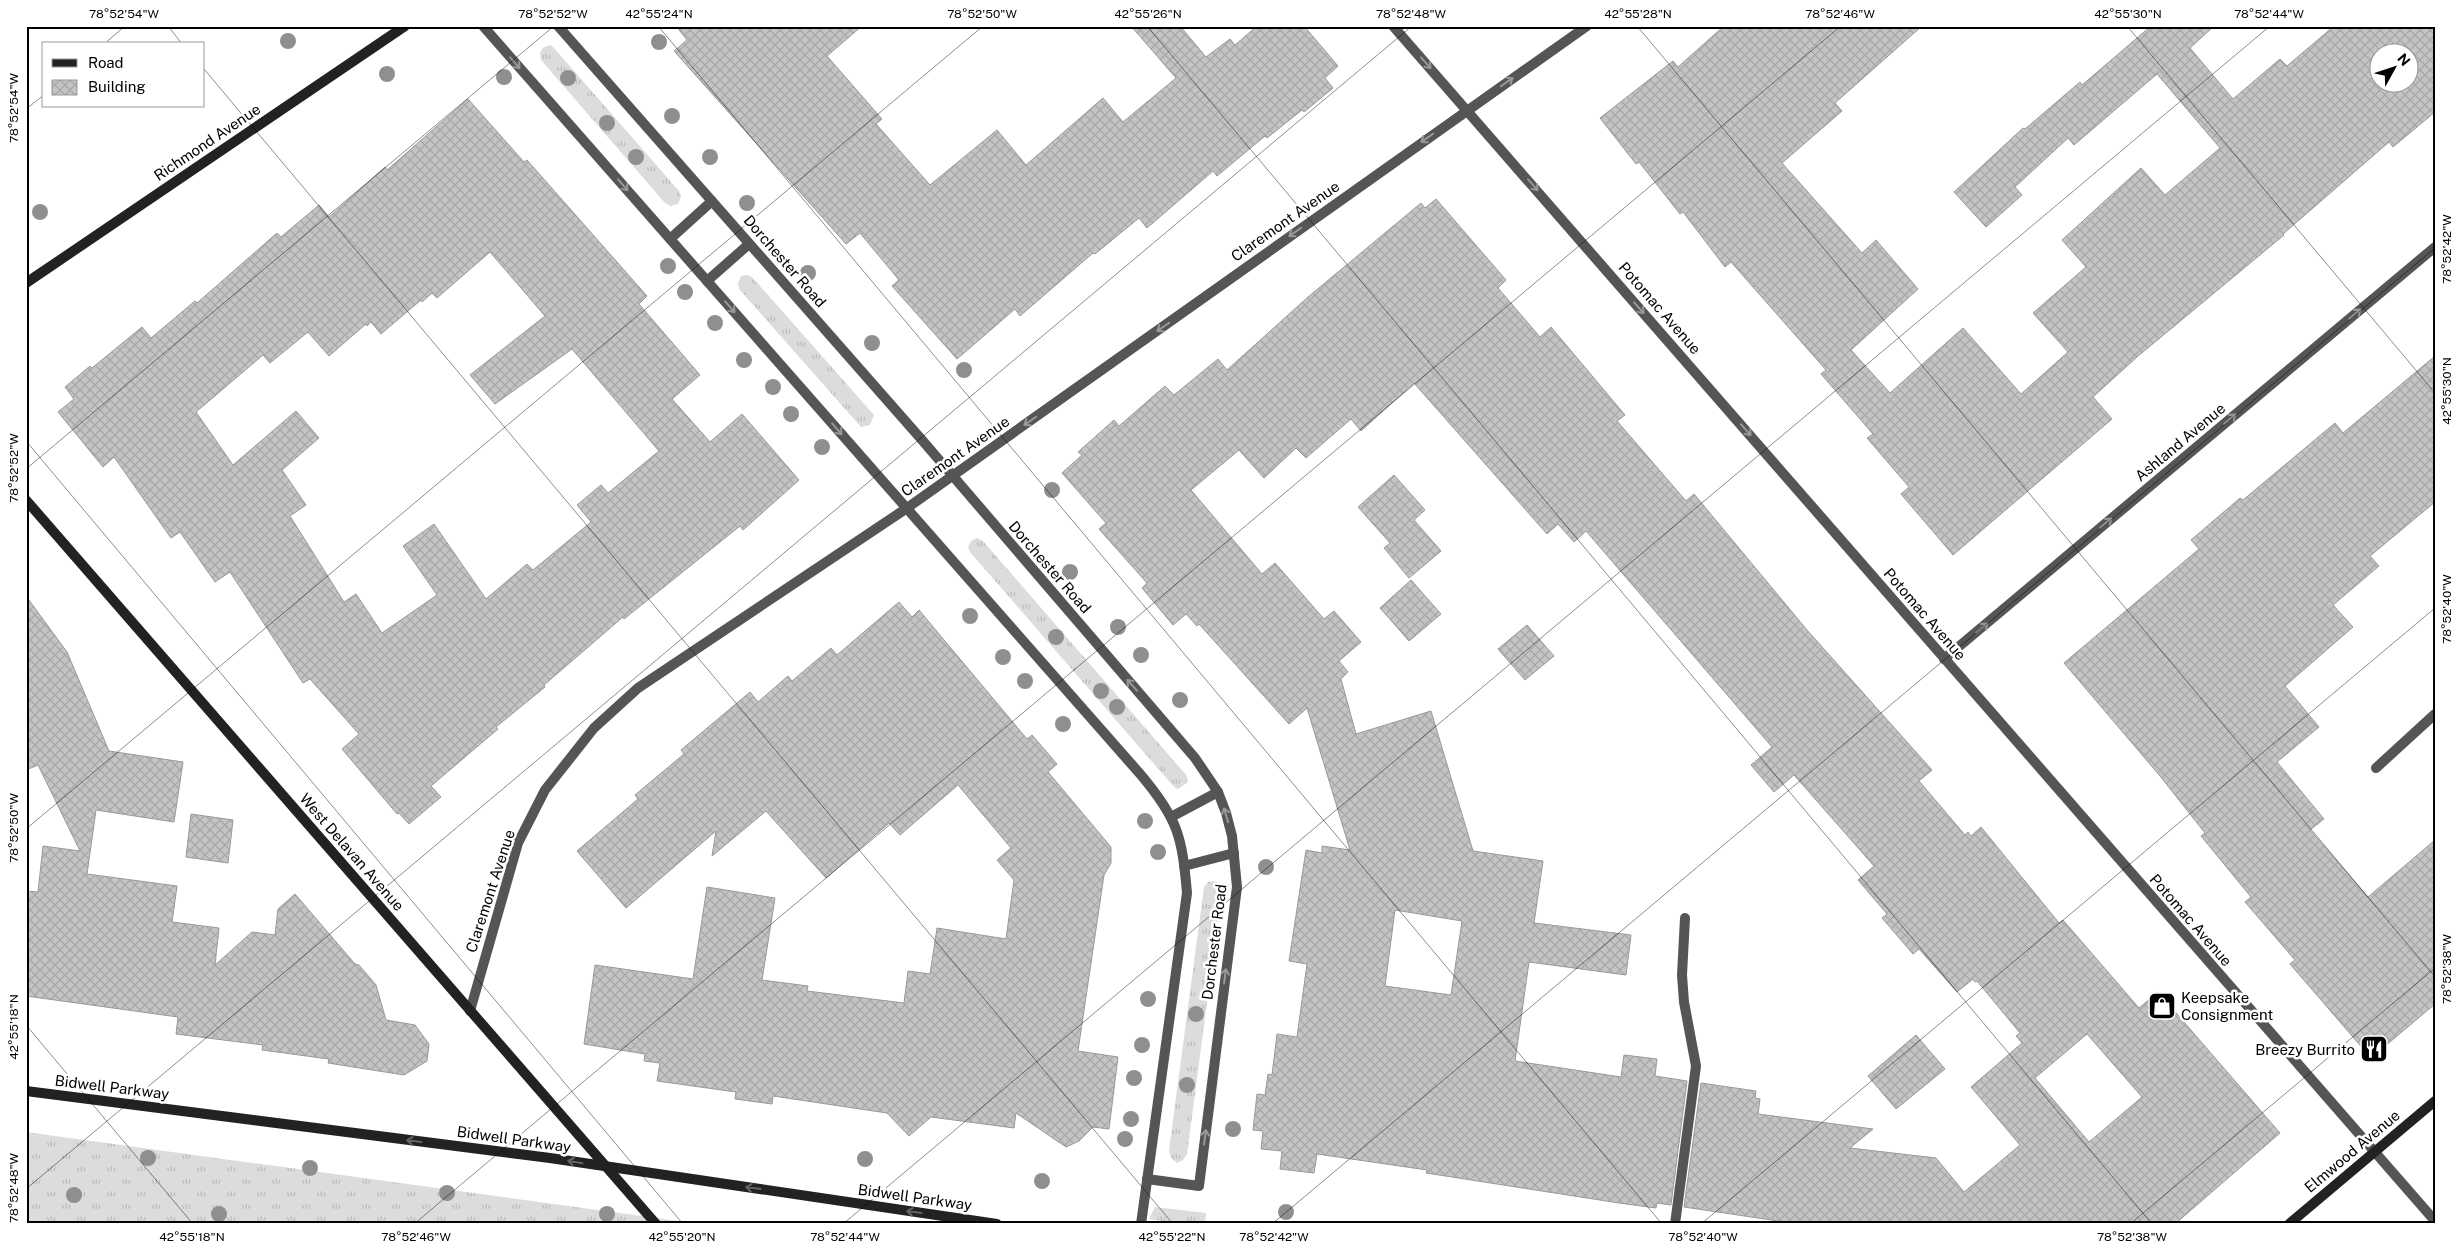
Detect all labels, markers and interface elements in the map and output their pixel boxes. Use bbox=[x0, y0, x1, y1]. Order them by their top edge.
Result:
text: 78°52'54"W bbox=[89, 7, 159, 21]
text: 78°52'52"W bbox=[518, 7, 588, 21]
text: 42°55'24"N bbox=[625, 7, 693, 21]
text: 78°52'50"W bbox=[947, 7, 1017, 21]
text: 42°55'26"N bbox=[1114, 7, 1182, 21]
text: 78°52'48"W bbox=[1376, 7, 1447, 21]
text: 42°55'28"N bbox=[1604, 7, 1672, 21]
text: 78°52'46"W bbox=[1805, 7, 1875, 21]
text: 42°55'30"N bbox=[2094, 7, 2162, 21]
text: 78°52'44"W bbox=[2234, 7, 2304, 21]
legend bbox=[42, 42, 205, 108]
north arrow bbox=[2368, 42, 2418, 92]
text: N bbox=[2394, 50, 2414, 69]
text: Road bbox=[88, 54, 124, 71]
one-way arrow bbox=[510, 56, 521, 69]
one-way arrow bbox=[1420, 56, 1431, 69]
text: 78°52'54"W bbox=[7, 73, 21, 143]
one-way arrow bbox=[1500, 77, 1514, 87]
text: Building bbox=[88, 78, 146, 95]
street label: Richmond Avenue bbox=[151, 100, 263, 184]
one-way arrow bbox=[1421, 133, 1435, 143]
street label: Claremont Avenue bbox=[1228, 177, 1342, 265]
one-way arrow bbox=[617, 178, 628, 191]
one-way arrow bbox=[1527, 178, 1539, 191]
street label: Dorchester Road bbox=[740, 212, 830, 310]
text: 78°52'42"W bbox=[2440, 214, 2454, 284]
one-way arrow bbox=[1288, 227, 1302, 237]
street label: Potomac Avenue bbox=[1615, 259, 1705, 357]
one-way arrow bbox=[724, 300, 735, 313]
one-way arrow bbox=[1634, 301, 1645, 314]
one-way arrow bbox=[2348, 309, 2361, 320]
one-way arrow bbox=[1156, 322, 1170, 332]
text: 42°55'30"N bbox=[2440, 357, 2454, 425]
street label: Ashland Avenue bbox=[2132, 399, 2228, 485]
street label: Claremont Avenue bbox=[898, 412, 1012, 500]
one-way arrow bbox=[2224, 413, 2237, 425]
one-way arrow bbox=[1023, 416, 1037, 426]
one-way arrow bbox=[832, 422, 843, 435]
one-way arrow bbox=[1740, 424, 1752, 437]
text: 78°52'52"W bbox=[7, 433, 21, 503]
street label: Dorchester Road bbox=[1005, 518, 1095, 616]
one-way arrow bbox=[2099, 518, 2112, 529]
street label: Potomac Avenue bbox=[1880, 565, 1970, 663]
text: 78°52'40"W bbox=[2440, 574, 2454, 644]
one-way arrow bbox=[1975, 622, 1988, 634]
one-way arrow bbox=[1126, 678, 1138, 691]
street label: West Delavan Avenue bbox=[296, 790, 408, 914]
text: 78°52'50"W bbox=[7, 793, 21, 863]
one-way arrow bbox=[1221, 808, 1231, 824]
street label: Claremont Avenue bbox=[462, 827, 518, 955]
street label: Potomac Avenue bbox=[2146, 871, 2236, 969]
street label: Dorchester Road bbox=[1198, 883, 1230, 1001]
text: 78°52'38"W bbox=[2440, 933, 2454, 1004]
one-way arrow bbox=[1221, 968, 1231, 984]
place label: Keepsake Consignment bbox=[2181, 989, 2273, 1023]
shop icon: Keepsake Consignment bbox=[2147, 991, 2177, 1021]
text: 42°55'18"N bbox=[7, 994, 21, 1060]
restaurant icon: Breezy Burrito bbox=[2359, 1034, 2389, 1064]
place label: Breezy Burrito bbox=[2255, 1041, 2355, 1058]
street label: Bidwell Parkway bbox=[54, 1072, 170, 1102]
street label: Elmwood Avenue bbox=[2301, 1106, 2403, 1196]
street label: Bidwell Parkway bbox=[456, 1123, 572, 1155]
one-way arrow bbox=[1200, 1130, 1210, 1146]
one-way arrow bbox=[407, 1136, 423, 1146]
text: 78°52'48"W bbox=[7, 1152, 21, 1223]
one-way arrow bbox=[568, 1157, 584, 1167]
street label: Bidwell Parkway bbox=[857, 1181, 973, 1213]
one-way arrow bbox=[746, 1183, 762, 1193]
one-way arrow bbox=[907, 1206, 923, 1216]
text: 42°55'18"N bbox=[159, 1230, 225, 1244]
text: 78°52'46"W bbox=[381, 1230, 451, 1244]
text: 42°55'20"N bbox=[648, 1230, 716, 1244]
text: 78°52'44"W bbox=[810, 1230, 880, 1244]
text: 42°55'22"N bbox=[1138, 1230, 1206, 1244]
text: 78°52'42"W bbox=[1239, 1230, 1309, 1244]
text: 78°52'40"W bbox=[1668, 1230, 1738, 1244]
text: 78°52'38"W bbox=[2097, 1230, 2168, 1244]

